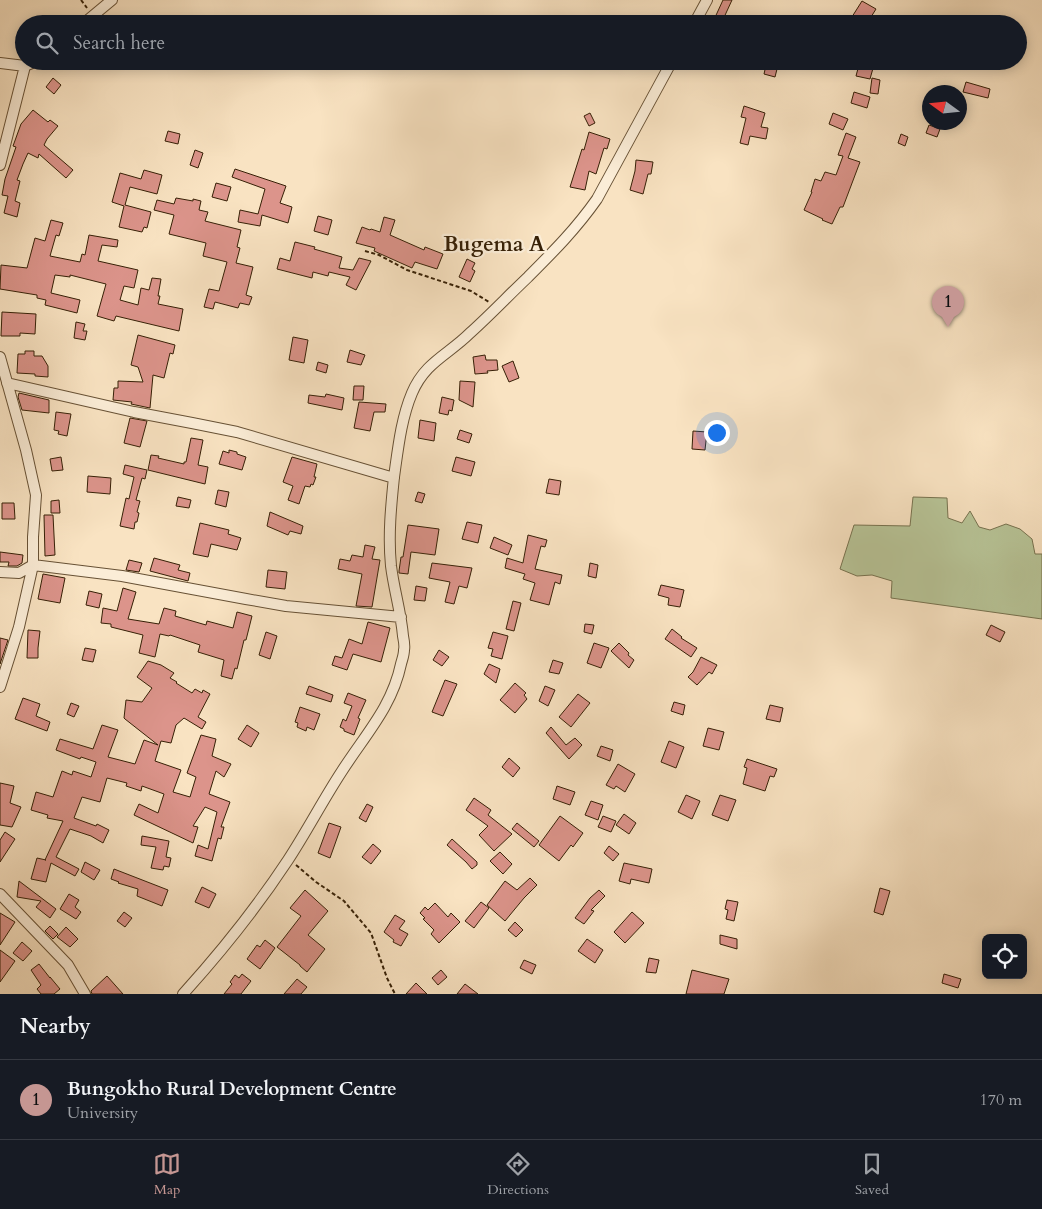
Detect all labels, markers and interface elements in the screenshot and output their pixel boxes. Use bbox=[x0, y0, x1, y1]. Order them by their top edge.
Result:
search box bbox=[15, 15, 1027, 70]
icon: search bbox=[33, 29, 61, 57]
text: Search here bbox=[73, 30, 165, 56]
north arrow bbox=[922, 85, 967, 130]
district label: Bugema A bbox=[443, 230, 545, 259]
pin: 1 bbox=[932, 286, 964, 327]
your location bbox=[704, 420, 730, 446]
map controls bbox=[982, 934, 1027, 979]
button: locate bbox=[982, 934, 1027, 979]
text: Nearby bbox=[20, 1012, 91, 1041]
text: Bungokho Rural Development Centre bbox=[67, 1076, 397, 1102]
text: 1 bbox=[32, 1089, 40, 1111]
text: 170 m bbox=[980, 1089, 1022, 1111]
text: University bbox=[67, 1102, 138, 1124]
tab: Map bbox=[153, 1150, 181, 1199]
tab: Directions bbox=[487, 1150, 549, 1199]
tab: Saved bbox=[855, 1150, 889, 1199]

